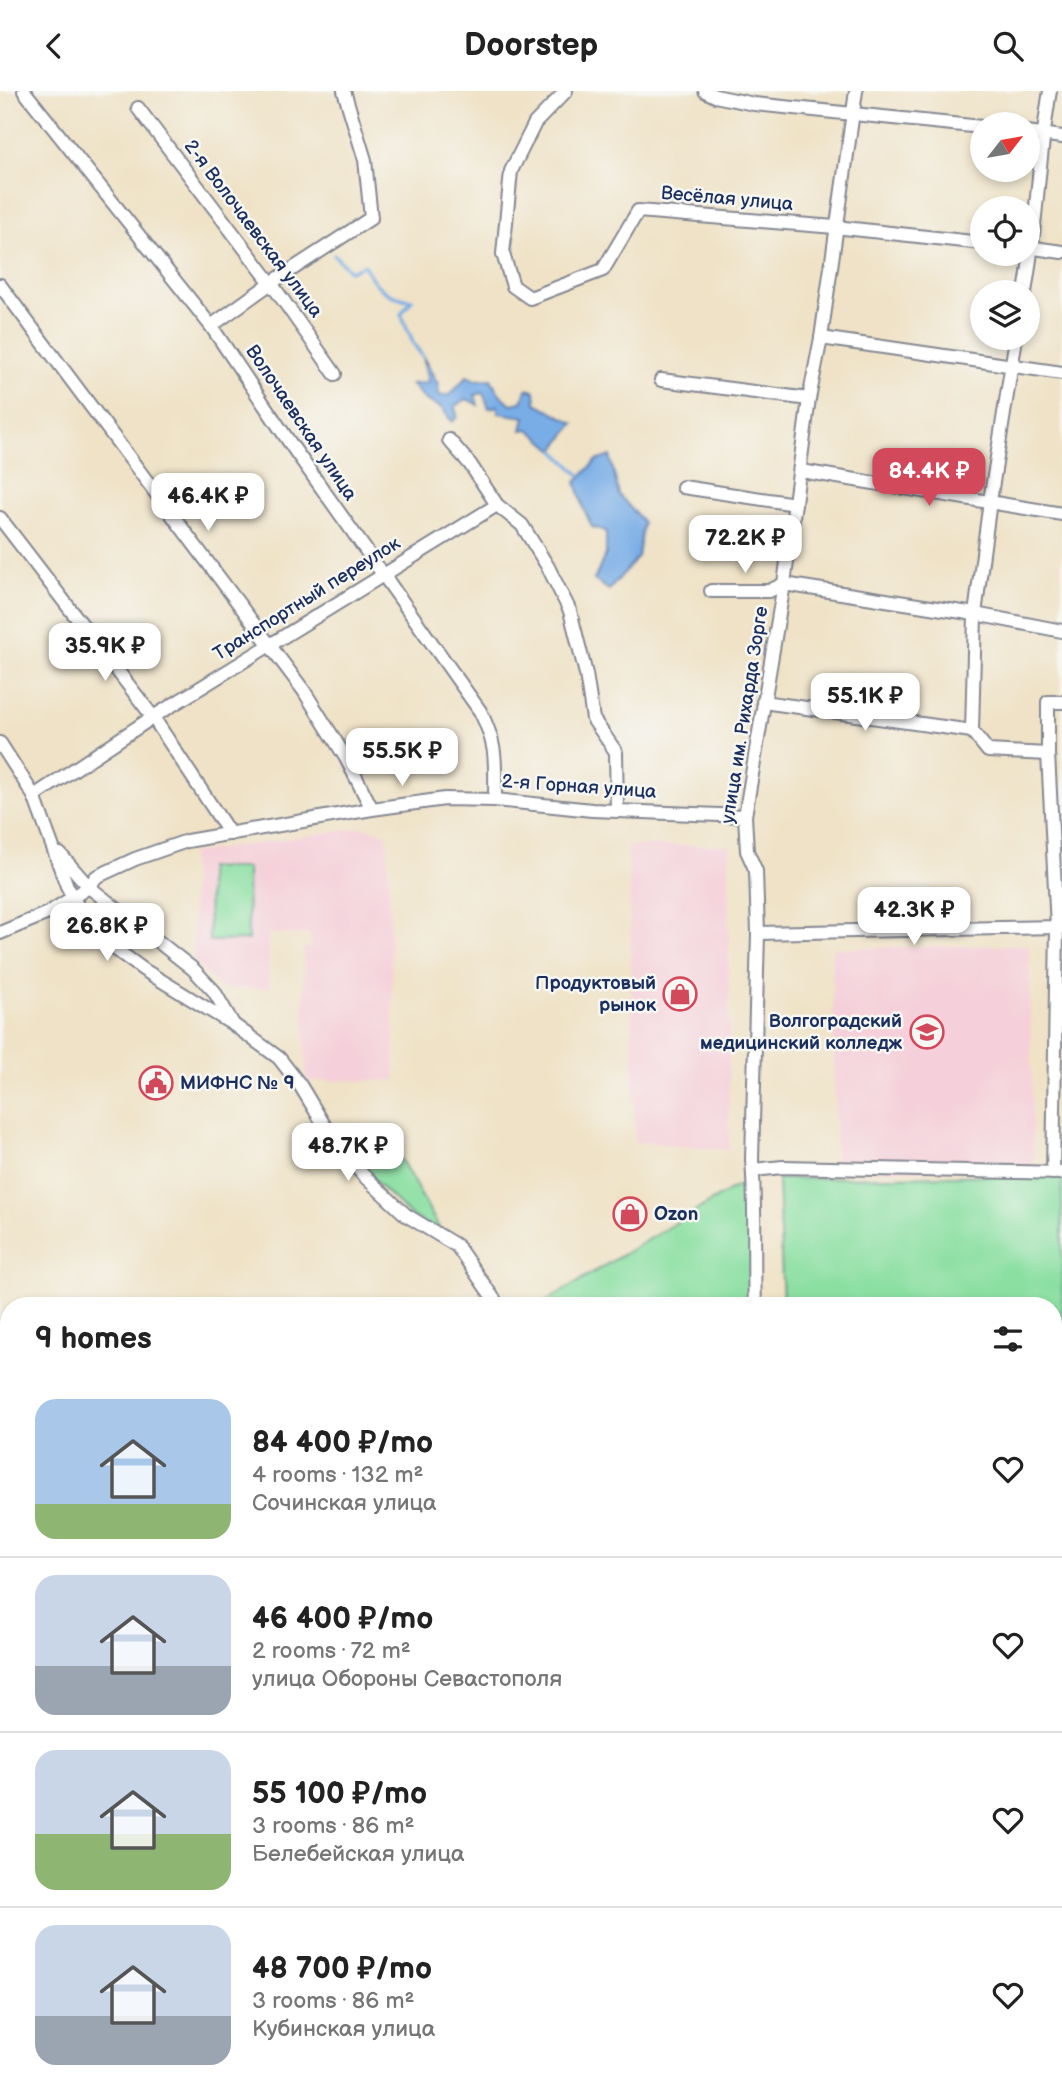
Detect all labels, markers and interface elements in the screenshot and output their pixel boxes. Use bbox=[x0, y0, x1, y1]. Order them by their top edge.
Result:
text: Doorstep bbox=[464, 26, 598, 65]
icon: back bbox=[35, 27, 73, 65]
icon: search bbox=[989, 27, 1027, 65]
north arrow bbox=[970, 112, 1040, 182]
map controls bbox=[970, 112, 1040, 350]
street label: 2-я Волочаевская улица bbox=[179, 136, 327, 322]
street label: Весёлая улица bbox=[660, 182, 794, 216]
button: locate bbox=[970, 196, 1040, 266]
button: layers bbox=[970, 280, 1040, 350]
street label: Волочаевская улица bbox=[240, 341, 362, 505]
pin: 84.4K ₽ bbox=[864, 449, 994, 508]
text: 84.4K ₽ bbox=[888, 457, 970, 485]
pin: 46.4K ₽ bbox=[143, 473, 273, 533]
text: 46.4K ₽ bbox=[167, 482, 249, 510]
pin: 72.2K ₽ bbox=[680, 515, 810, 575]
text: 72.2K ₽ bbox=[705, 524, 785, 552]
street label: Транспортный переулок bbox=[209, 532, 405, 666]
street label: улица им. Рихарда Зорге bbox=[716, 604, 774, 825]
pin: 35.9K ₽ bbox=[40, 623, 170, 683]
text: 35.9K ₽ bbox=[65, 632, 145, 660]
pin: 55.1K ₽ bbox=[800, 673, 930, 733]
text: 55.1K ₽ bbox=[827, 682, 903, 710]
pin: 55.5K ₽ bbox=[337, 729, 467, 788]
text: 55.5K ₽ bbox=[362, 737, 442, 765]
street label: 2-я Горная улица bbox=[501, 770, 657, 804]
pin: 42.3K ₽ bbox=[849, 887, 979, 947]
text: 42.3K ₽ bbox=[873, 896, 955, 924]
pin: 26.8K ₽ bbox=[42, 903, 172, 963]
text: 26.8K ₽ bbox=[66, 912, 148, 940]
place label: Продуктовый рынок bbox=[535, 972, 657, 1017]
shop icon: Продуктовый рынок bbox=[661, 975, 699, 1013]
place label: Волгоградский медицинский колледж bbox=[700, 1010, 903, 1055]
school or university icon: Волгоградский медицинский колледж bbox=[908, 1013, 946, 1051]
public building icon: МИФНС № 9 bbox=[137, 1064, 175, 1102]
place label: МИФНС № 9 bbox=[180, 1072, 295, 1095]
pin: 48.7K ₽ bbox=[283, 1123, 413, 1183]
text: 48.7K ₽ bbox=[308, 1132, 388, 1160]
shop icon: Ozon bbox=[611, 1195, 649, 1233]
place label: Ozon bbox=[654, 1203, 698, 1226]
icon: filters bbox=[989, 1320, 1027, 1358]
text: 9 homes bbox=[35, 1321, 152, 1357]
text: 84 400 ₽/mo bbox=[252, 1425, 433, 1461]
icon: home bbox=[91, 1427, 175, 1511]
icon: heart bbox=[989, 1450, 1027, 1488]
text: 4 rooms · 132 m² bbox=[252, 1461, 423, 1489]
text: Сочинская улица bbox=[252, 1489, 437, 1517]
text: 46 400 ₽/mo bbox=[252, 1601, 433, 1637]
icon: home bbox=[91, 1603, 175, 1687]
icon: heart bbox=[989, 1626, 1027, 1664]
text: 2 rooms · 72 m² bbox=[252, 1637, 411, 1665]
text: улица Обороны Севастополя bbox=[252, 1665, 562, 1693]
text: 55 100 ₽/mo bbox=[252, 1776, 427, 1812]
icon: home bbox=[91, 1778, 175, 1862]
icon: heart bbox=[989, 1801, 1027, 1839]
text: 3 rooms · 86 m² bbox=[252, 1812, 414, 1840]
text: Белебейская улица bbox=[252, 1840, 465, 1868]
text: 48 700 ₽/mo bbox=[252, 1951, 432, 1987]
icon: home bbox=[91, 1953, 175, 2037]
icon: heart bbox=[989, 1976, 1027, 2014]
text: 3 rooms · 86 m² bbox=[252, 1987, 414, 2015]
text: Кубинская улица bbox=[252, 2015, 435, 2043]

